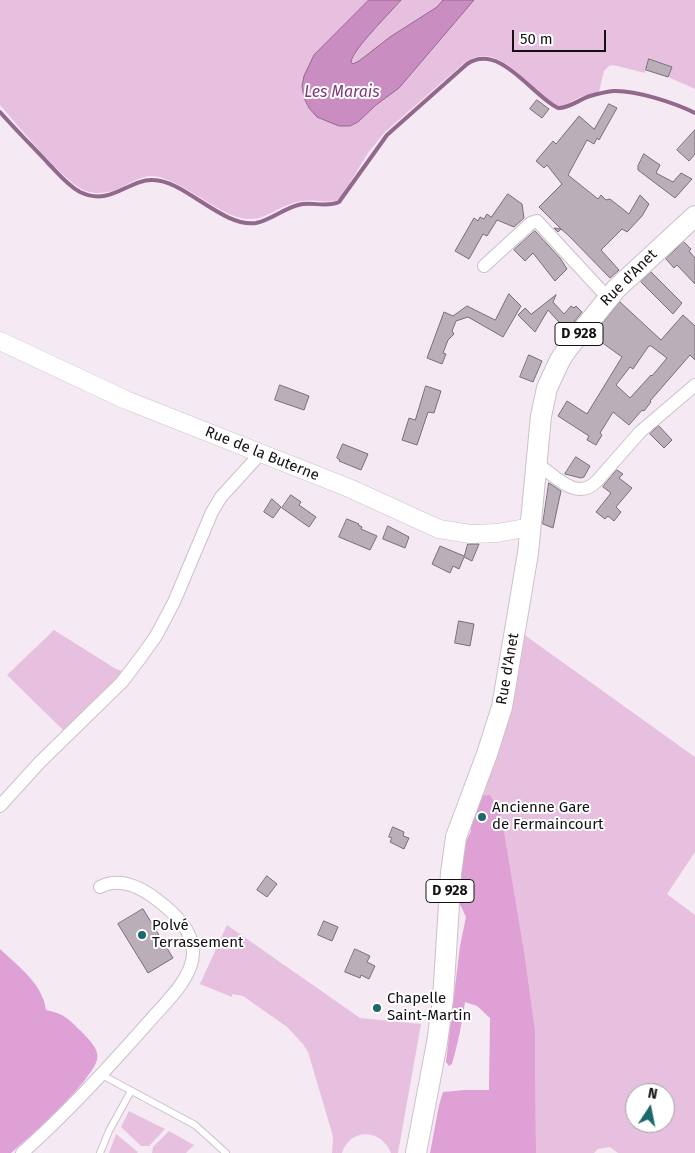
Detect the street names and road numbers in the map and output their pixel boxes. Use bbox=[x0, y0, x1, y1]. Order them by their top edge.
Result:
street label: Rue d'Anet bbox=[597, 246, 661, 310]
road number: D 928 bbox=[555, 322, 603, 346]
street label: Rue de la Buterne bbox=[202, 423, 322, 485]
street label: Rue d'Anet bbox=[493, 632, 523, 706]
road number: D 928 bbox=[426, 879, 474, 902]

